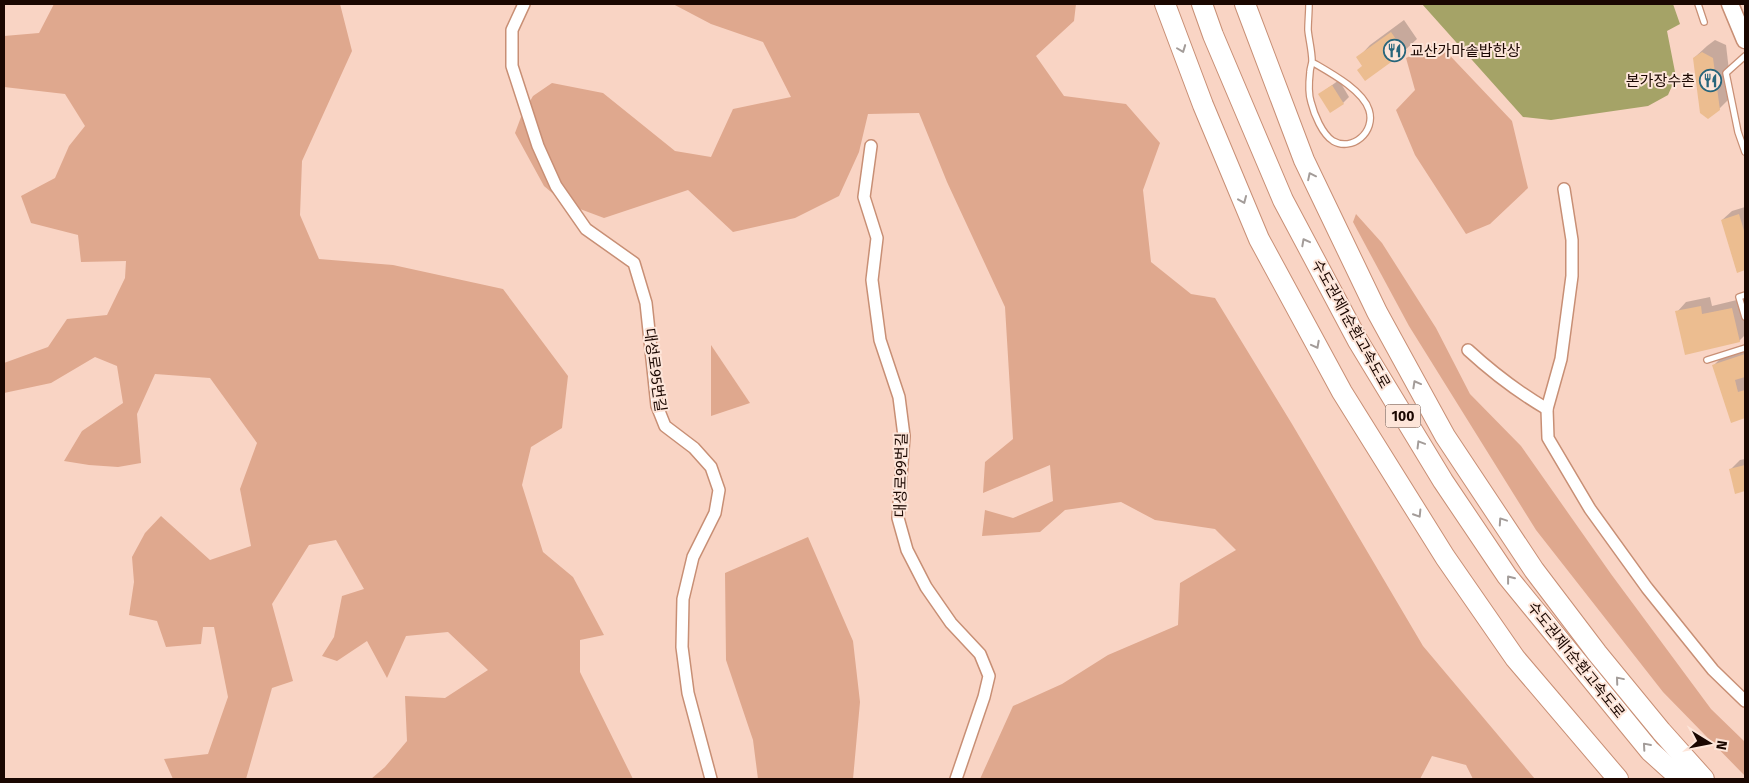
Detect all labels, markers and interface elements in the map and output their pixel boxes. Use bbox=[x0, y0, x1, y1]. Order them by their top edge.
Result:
restaurant icon: 교산가마솥밥한상 bbox=[1382, 39, 1406, 63]
place label: 교산가마솥밥한상 bbox=[1410, 42, 1521, 60]
one-way arrow bbox=[1176, 45, 1186, 53]
restaurant icon: 본가장수촌 bbox=[1699, 69, 1723, 93]
place label: 본가장수촌 bbox=[1626, 72, 1695, 90]
one-way arrow bbox=[1307, 172, 1317, 181]
one-way arrow bbox=[1237, 195, 1247, 204]
one-way arrow bbox=[1301, 238, 1311, 247]
street label: 수도권제1순환고속도로 bbox=[1308, 256, 1394, 392]
street label: 대성로95번길 bbox=[640, 327, 670, 413]
one-way arrow bbox=[1310, 339, 1320, 348]
one-way arrow bbox=[1412, 380, 1422, 389]
road number: 100 bbox=[1386, 404, 1420, 428]
street label: 대성로99번길 bbox=[891, 432, 911, 518]
one-way arrow bbox=[1417, 440, 1427, 449]
one-way arrow bbox=[1412, 509, 1422, 518]
one-way arrow bbox=[1499, 518, 1508, 527]
one-way arrow bbox=[1507, 575, 1516, 585]
street label: 수도권제1순환고속도로 bbox=[1524, 598, 1628, 722]
one-way arrow bbox=[1616, 677, 1625, 686]
north arrow bbox=[1684, 718, 1734, 768]
text: N bbox=[1712, 739, 1730, 751]
one-way arrow bbox=[1643, 742, 1652, 751]

